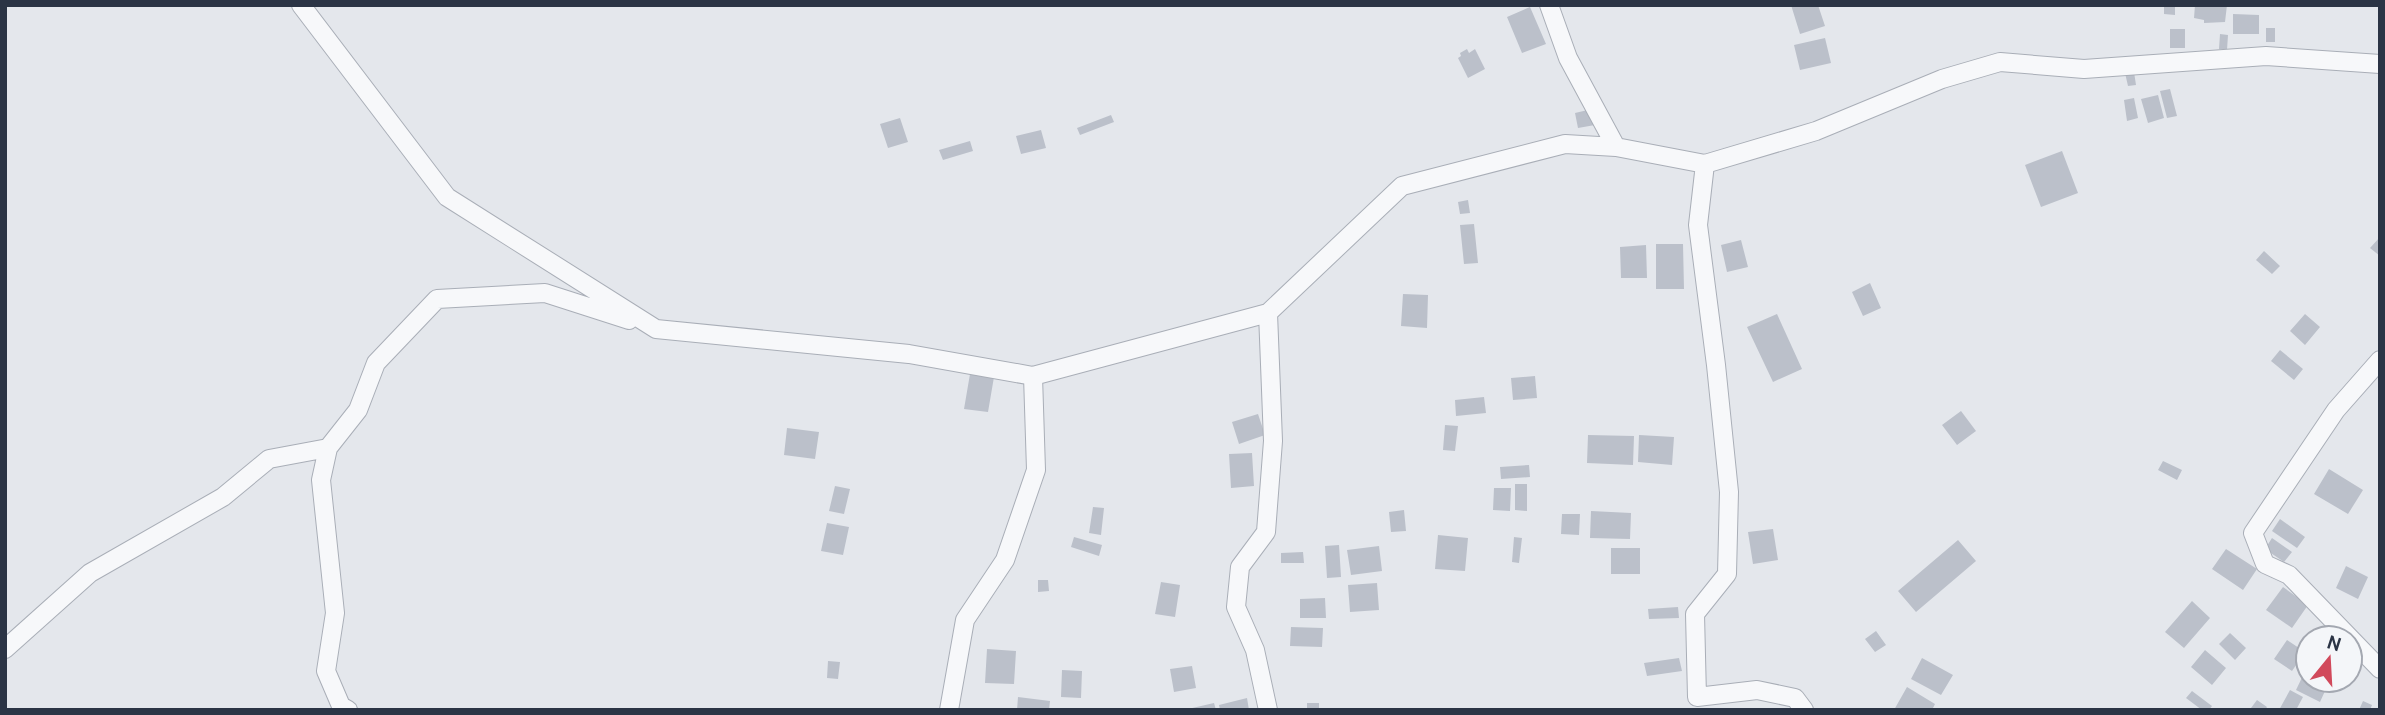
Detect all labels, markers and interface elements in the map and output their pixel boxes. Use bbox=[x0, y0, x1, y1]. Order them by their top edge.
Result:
north arrow bbox=[2294, 624, 2364, 694]
text: N bbox=[2324, 630, 2344, 656]

